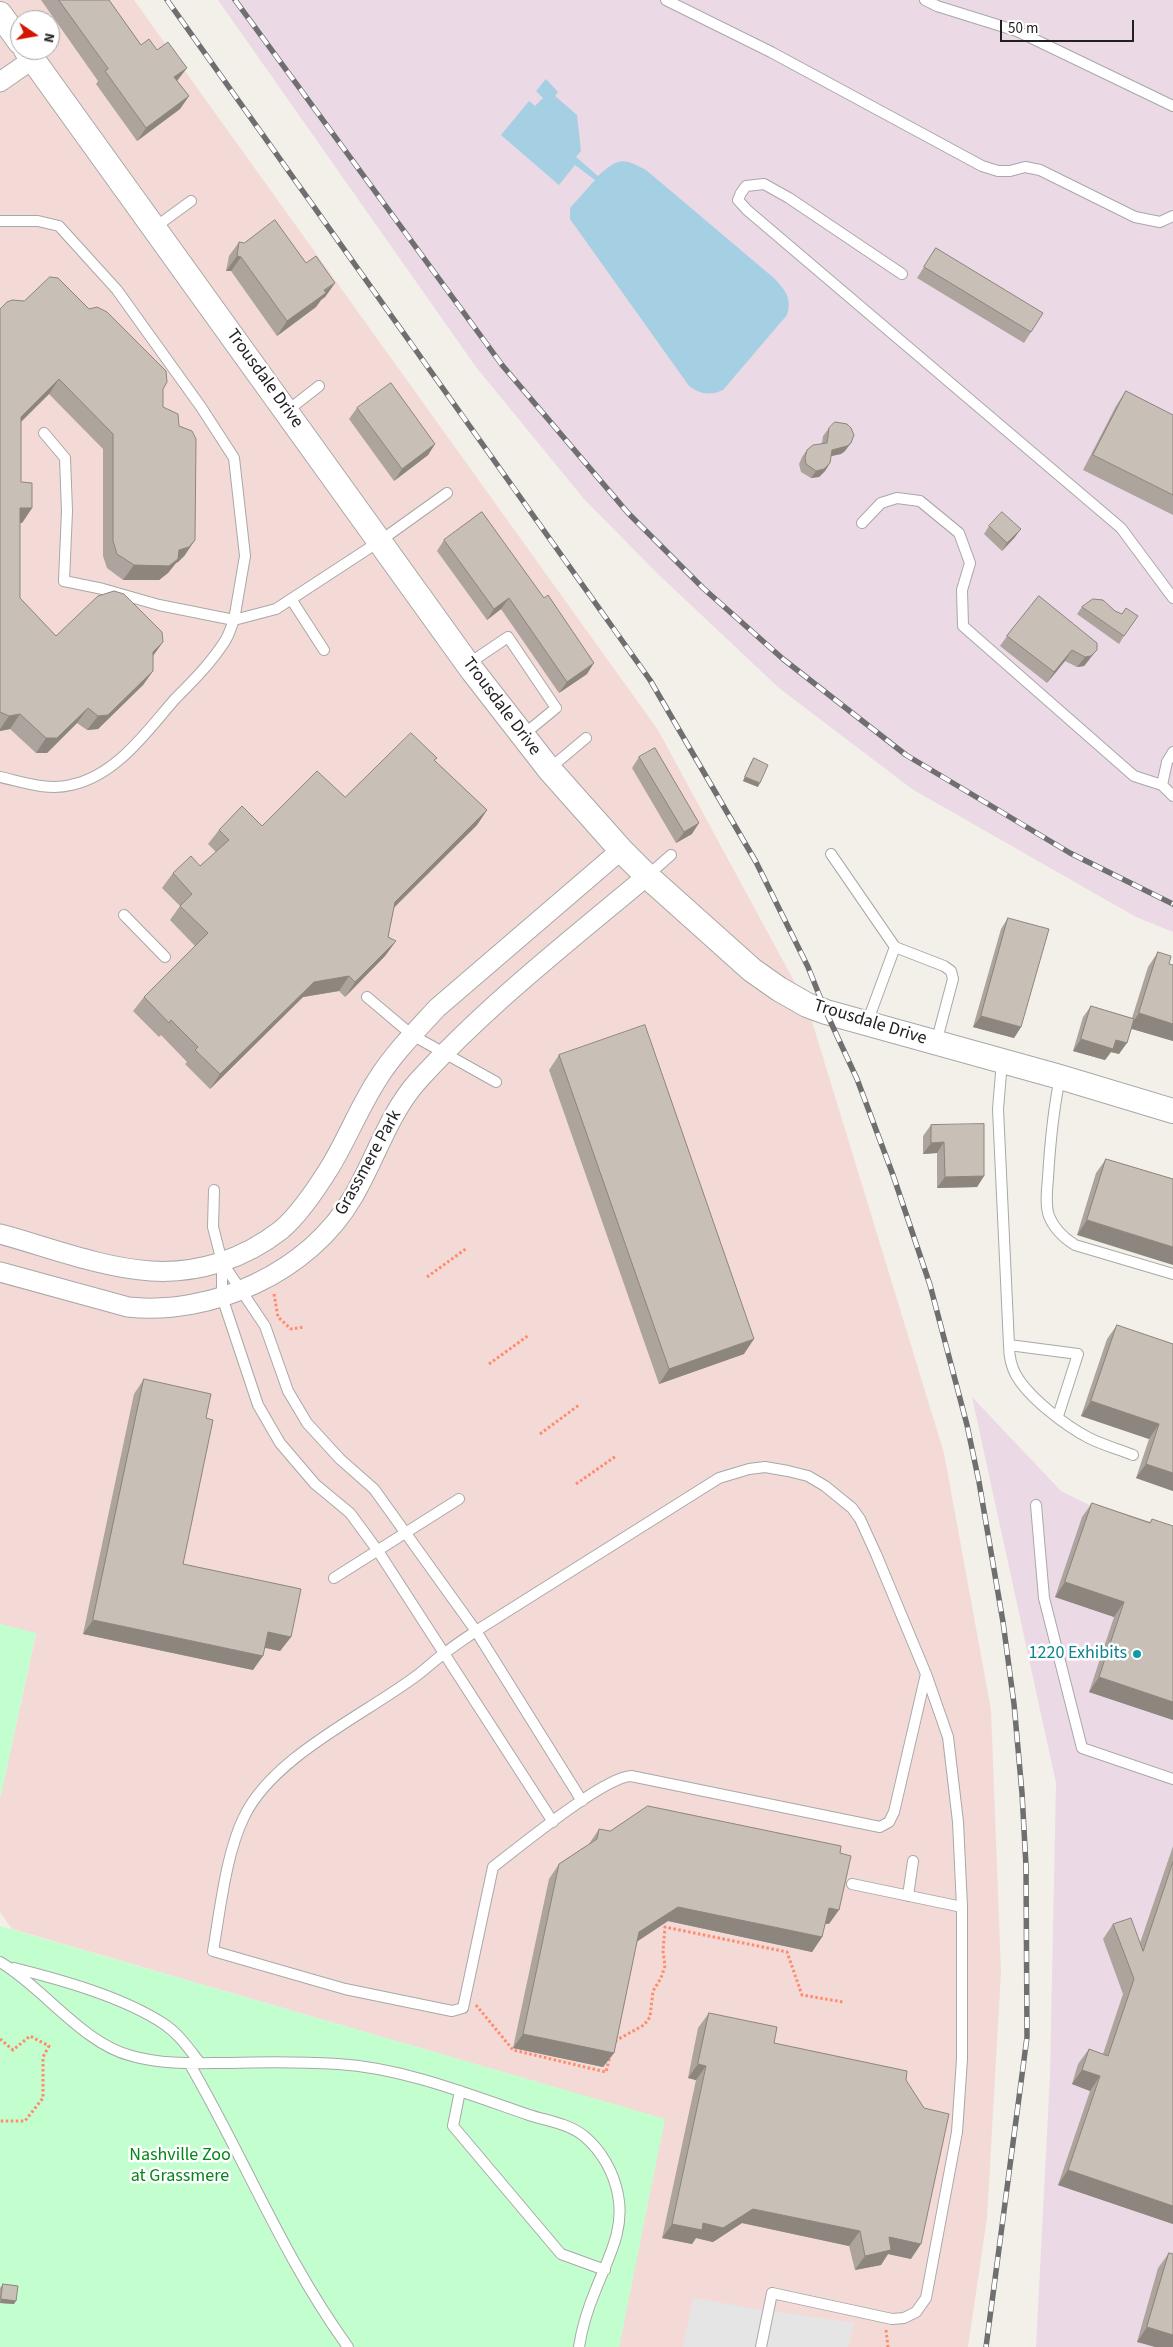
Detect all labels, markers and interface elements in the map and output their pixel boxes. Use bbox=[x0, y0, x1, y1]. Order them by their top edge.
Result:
north arrow bbox=[10, 10, 60, 60]
scale bar bbox=[1003, 10, 1137, 42]
text: 50 m bbox=[1008, 18, 1038, 39]
text: N bbox=[38, 31, 59, 45]
street label: Trousdale Drive bbox=[221, 325, 307, 433]
street label: Trousdale Drive bbox=[457, 654, 545, 760]
street label: Trousdale Drive bbox=[811, 996, 929, 1050]
street label: Grassmere Park bbox=[331, 1107, 407, 1219]
place label: 1220 Exhibits bbox=[1029, 1643, 1127, 1665]
marker: 1220 Exhibits bbox=[1131, 1648, 1143, 1660]
park label: Nashville Zoo at Grassmere bbox=[129, 2145, 231, 2188]

